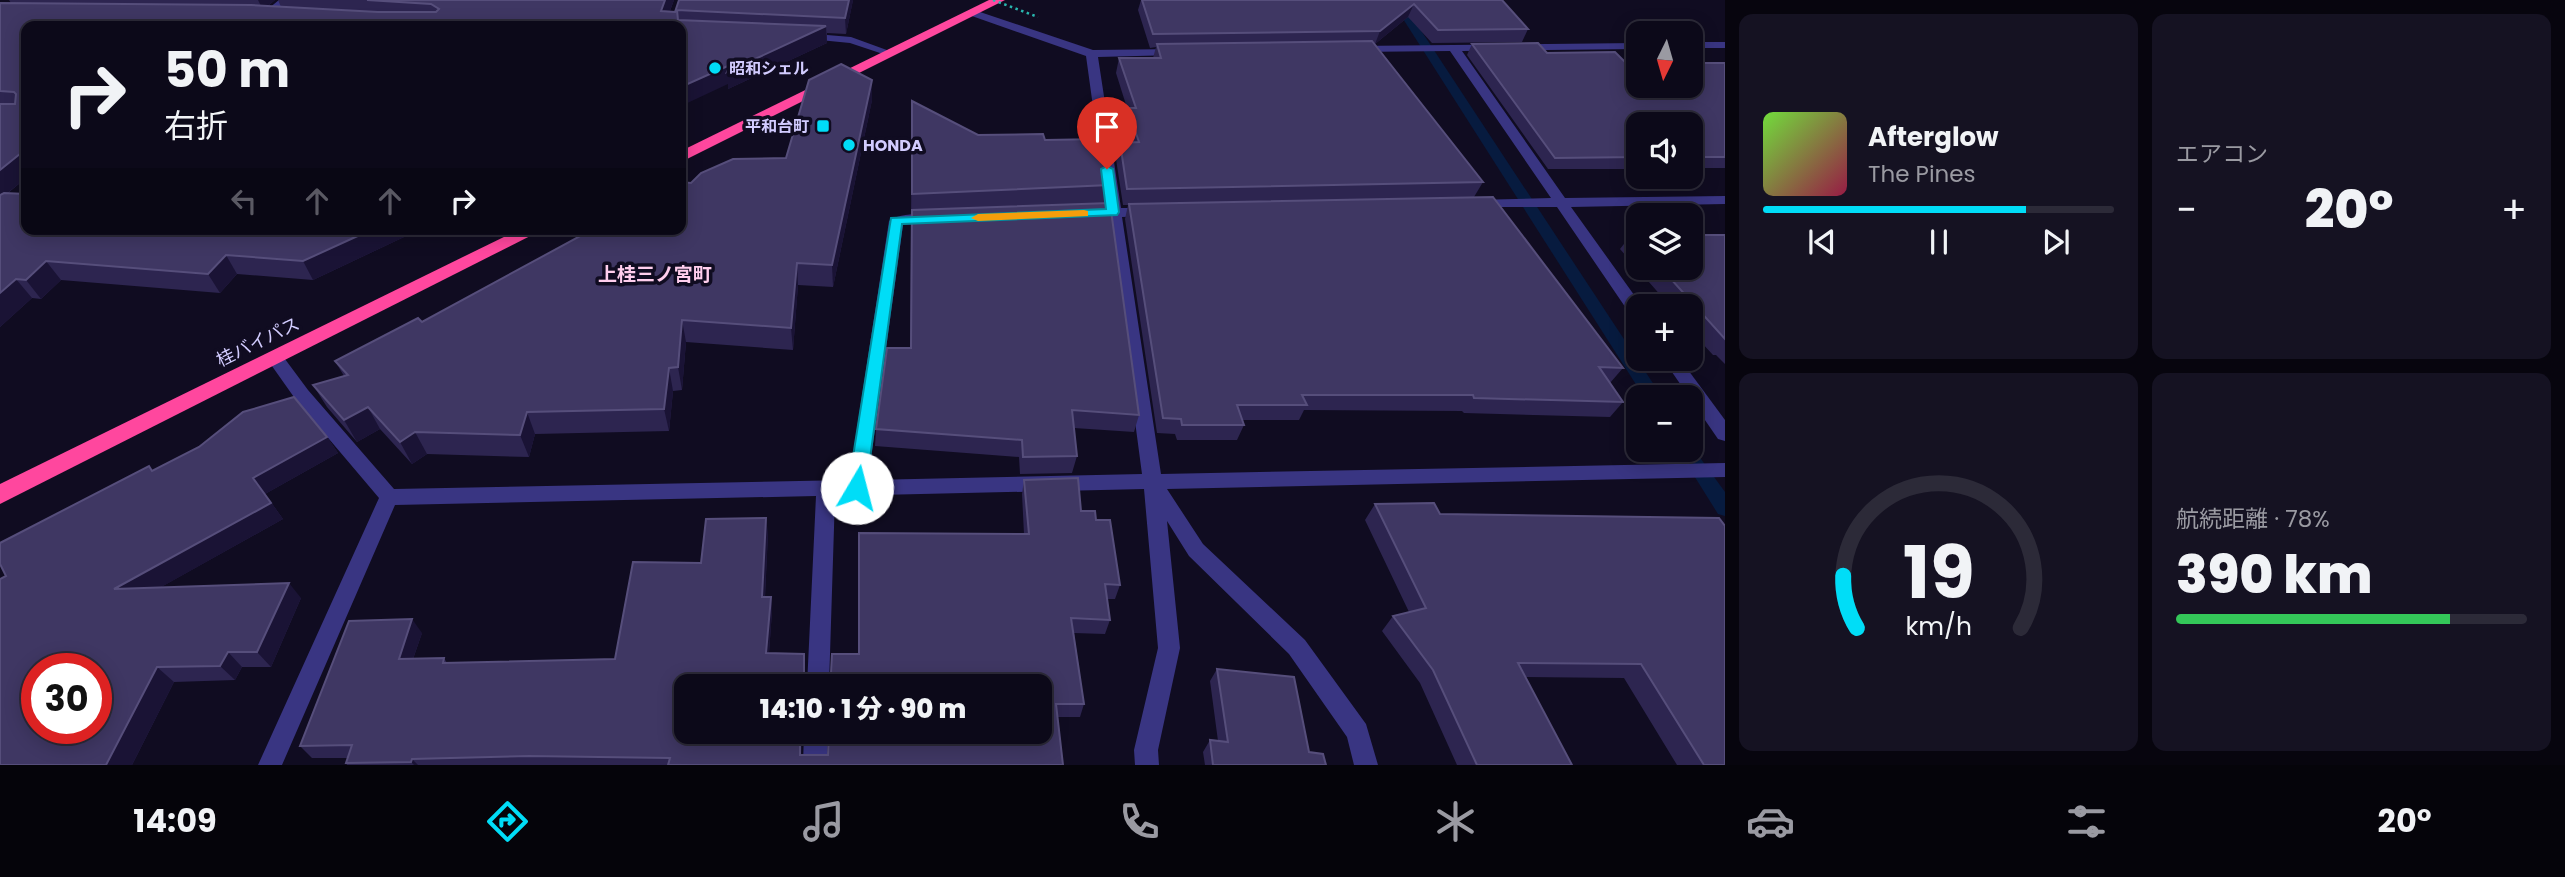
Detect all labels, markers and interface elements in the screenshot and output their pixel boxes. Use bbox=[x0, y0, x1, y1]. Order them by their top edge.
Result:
north arrow bbox=[1626, 21, 1703, 98]
map controls bbox=[1626, 21, 1703, 462]
text: 50 m bbox=[164, 36, 290, 104]
icon: right bbox=[49, 49, 140, 140]
place label: 昭和シェル bbox=[729, 57, 809, 80]
marker: 昭和シェル bbox=[707, 60, 723, 76]
pin bbox=[1077, 97, 1137, 169]
text: 右折 bbox=[164, 103, 228, 148]
icon: arrive bbox=[1088, 108, 1126, 146]
button: sound bbox=[1626, 112, 1703, 189]
place label: 平和台町 bbox=[745, 115, 809, 138]
marker: 平和台町 bbox=[815, 118, 831, 134]
text: Afterglow bbox=[1868, 119, 1999, 155]
place label: HONDA bbox=[863, 134, 923, 157]
marker: HONDA bbox=[841, 137, 857, 153]
text: エアコン bbox=[2176, 138, 2268, 170]
text: The Pines bbox=[1868, 158, 1976, 190]
text: 20° bbox=[2305, 173, 2393, 246]
icon: left bbox=[225, 182, 263, 220]
icon: ahead bbox=[298, 182, 336, 220]
icon: ahead bbox=[371, 182, 409, 220]
icon: right bbox=[444, 182, 482, 220]
text: − bbox=[2176, 183, 2197, 236]
text: + bbox=[2501, 183, 2527, 236]
button: layers bbox=[1626, 203, 1703, 280]
icon: previous bbox=[1803, 223, 1841, 261]
icon: pause bbox=[1920, 223, 1958, 261]
icon: next bbox=[2037, 223, 2075, 261]
district label: 上桂三ノ宮町 bbox=[598, 261, 712, 288]
button: + bbox=[1626, 294, 1703, 371]
street label: 桂バイパス bbox=[212, 311, 304, 372]
button: − bbox=[1626, 385, 1703, 462]
position arrow bbox=[820, 451, 894, 525]
text: 航続距離 · 78% bbox=[2176, 503, 2330, 535]
text: 19 bbox=[1902, 522, 1975, 623]
text: 390 km bbox=[2176, 538, 2372, 611]
text: km/h bbox=[1905, 609, 1972, 644]
speed limit sign: 30 bbox=[21, 653, 112, 744]
text: 14:10 · 1 分 · 90 m bbox=[760, 691, 966, 727]
icon: directions bbox=[483, 797, 532, 846]
icon: music bbox=[799, 797, 848, 846]
icon: phone bbox=[1115, 797, 1164, 846]
icon: climate bbox=[1431, 797, 1480, 846]
icon: car bbox=[1746, 797, 1795, 846]
icon: filters bbox=[2062, 797, 2111, 846]
text: 14:09 bbox=[133, 798, 217, 843]
text: 20° bbox=[2378, 798, 2432, 843]

